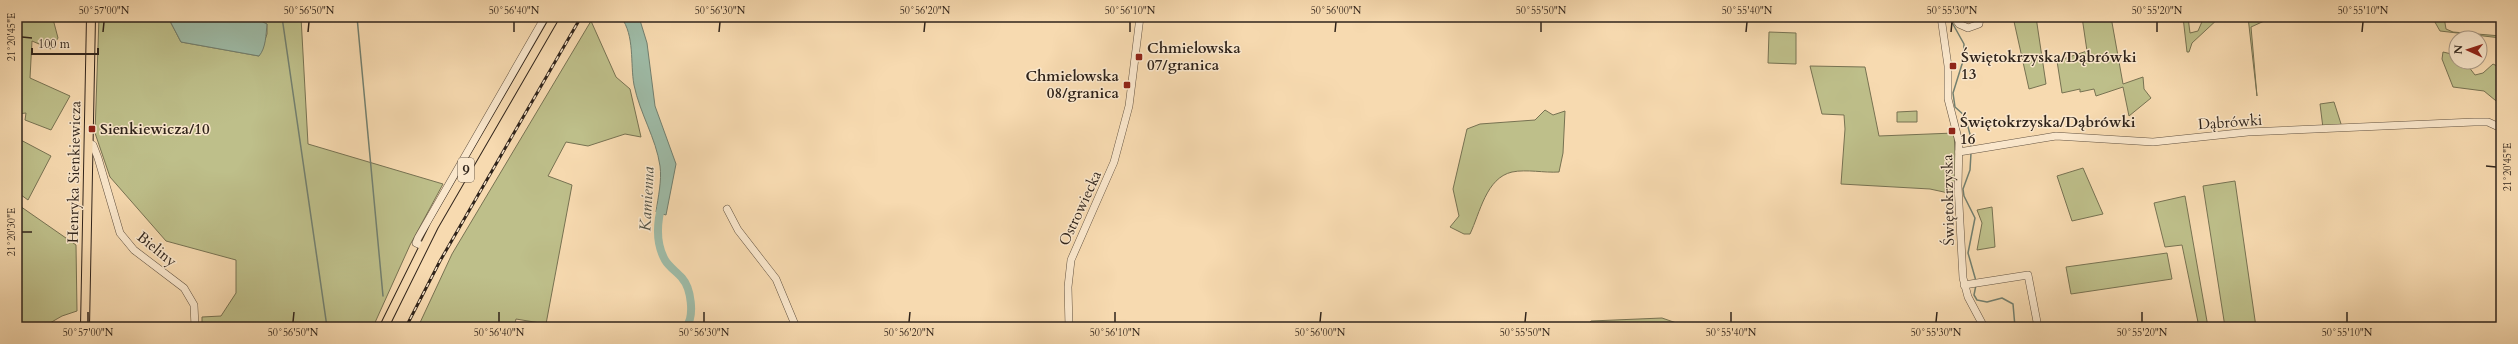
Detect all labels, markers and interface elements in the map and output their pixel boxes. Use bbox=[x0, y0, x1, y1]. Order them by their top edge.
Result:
text: 50°57'00"N bbox=[79, 4, 130, 18]
text: 50°56'50"N bbox=[284, 4, 335, 18]
text: 50°56'40"N bbox=[489, 4, 540, 18]
text: 50°56'30"N bbox=[695, 4, 746, 18]
text: 50°56'20"N bbox=[900, 4, 951, 18]
text: 50°56'10"N bbox=[1105, 4, 1156, 18]
text: 50°56'00"N bbox=[1311, 4, 1362, 18]
text: 50°55'50"N bbox=[1516, 4, 1567, 18]
text: 50°55'40"N bbox=[1722, 4, 1773, 18]
text: 50°55'30"N bbox=[1927, 4, 1978, 18]
text: 50°55'20"N bbox=[2132, 4, 2183, 18]
text: 50°55'10"N bbox=[2338, 4, 2389, 18]
text: 21°20'45"E bbox=[5, 13, 19, 61]
scale bar bbox=[32, 30, 98, 56]
north arrow bbox=[2448, 30, 2488, 70]
text: 100 m bbox=[38, 36, 71, 52]
place label: Chmielowska 07/granica bbox=[1147, 38, 1241, 75]
text: N bbox=[2451, 44, 2466, 55]
place label: Świętokrzyska/Dąbrówki 13 bbox=[1961, 47, 2137, 84]
marker: Chmielowska 07/granica bbox=[1134, 52, 1144, 62]
marker: Świętokrzyska/Dąbrówki 13 bbox=[1948, 61, 1958, 71]
place label: Chmielowska 08/granica bbox=[1025, 66, 1120, 103]
marker: Chmielowska 08/granica bbox=[1122, 80, 1132, 90]
street label: Henryka Sienkiewicza bbox=[63, 100, 85, 243]
street label: Dąbrówki bbox=[2197, 110, 2263, 134]
place label: Świętokrzyska/Dąbrówki 16 bbox=[1960, 112, 2136, 149]
place label: Sienkiewicza/10 bbox=[100, 119, 210, 139]
marker: Sienkiewicza/10 bbox=[87, 124, 97, 134]
marker: Świętokrzyska/Dąbrówki 16 bbox=[1947, 126, 1957, 136]
text: 21°20'45"E bbox=[2501, 143, 2515, 191]
street label: Świętokrzyska bbox=[1937, 154, 1959, 246]
road number: 9 bbox=[458, 158, 474, 182]
water label: Kamienna bbox=[634, 166, 660, 232]
street label: Ostrowiecka bbox=[1054, 167, 1106, 249]
text: 21°20'30"E bbox=[5, 208, 19, 256]
street label: Bieliny bbox=[133, 227, 181, 271]
text: 50°57'00"N bbox=[63, 326, 114, 340]
text: 50°56'50"N bbox=[268, 326, 319, 340]
text: 50°56'40"N bbox=[474, 326, 525, 340]
text: 50°56'30"N bbox=[679, 326, 730, 340]
text: 50°56'20"N bbox=[884, 326, 935, 340]
text: 50°56'10"N bbox=[1090, 326, 1141, 340]
text: 50°56'00"N bbox=[1295, 326, 1346, 340]
text: 50°55'50"N bbox=[1500, 326, 1551, 340]
text: 50°55'40"N bbox=[1706, 326, 1757, 340]
text: 50°55'30"N bbox=[1911, 326, 1962, 340]
text: 50°55'20"N bbox=[2117, 326, 2168, 340]
text: 50°55'10"N bbox=[2322, 326, 2373, 340]

